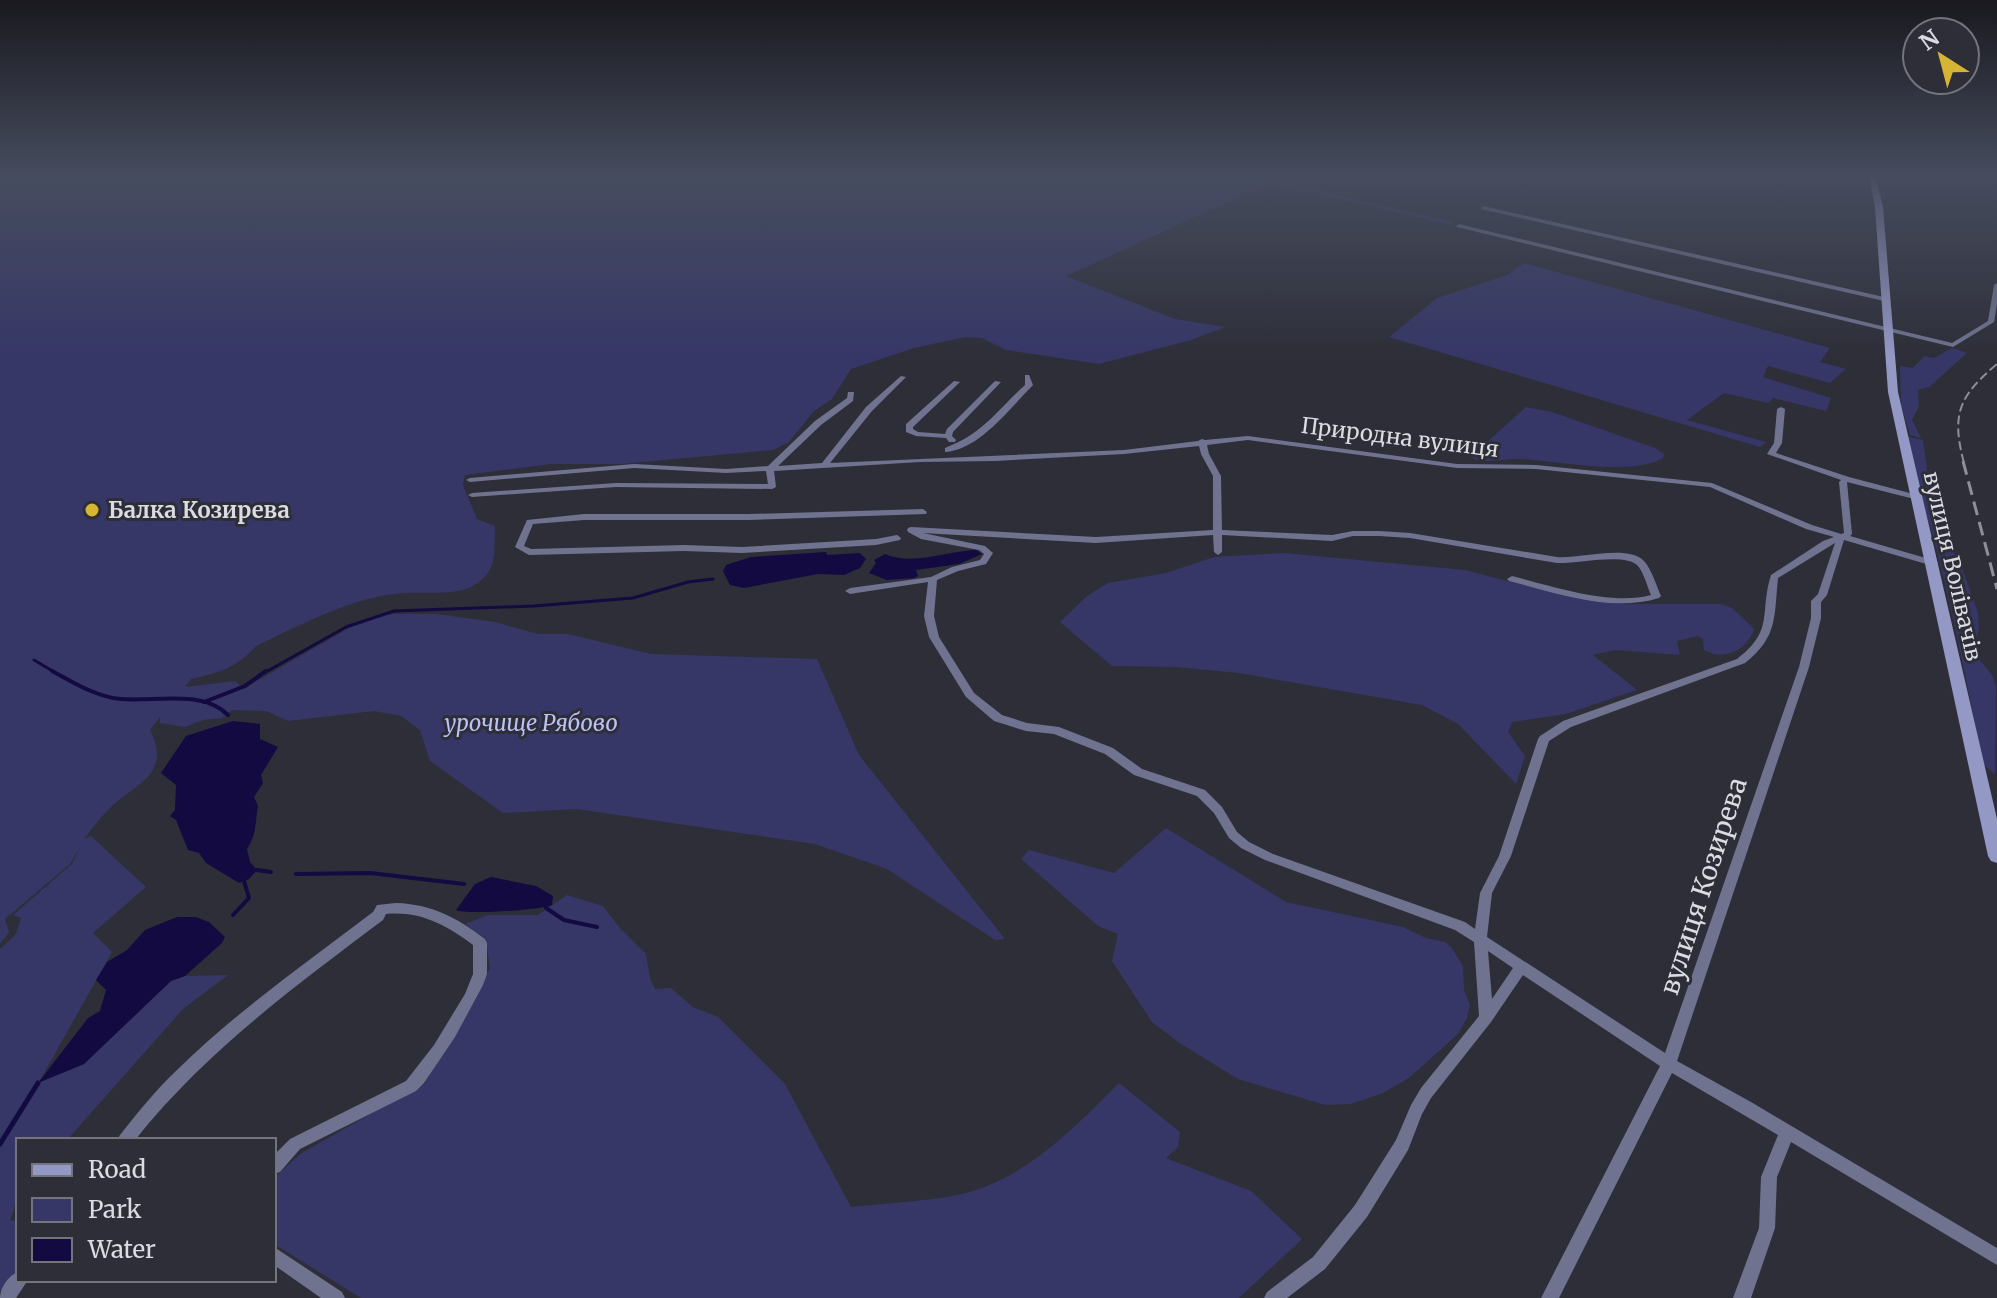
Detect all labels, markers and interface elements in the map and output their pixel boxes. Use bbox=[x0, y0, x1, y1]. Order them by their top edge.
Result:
north arrow bbox=[1901, 16, 1981, 96]
text: N bbox=[1914, 23, 1945, 56]
street label: Природна вулиця bbox=[1299, 411, 1501, 463]
street label: вулиця Волівачів bbox=[1918, 469, 1988, 664]
place label: Балка Козирева bbox=[108, 496, 290, 524]
marker: Балка Козирева bbox=[83, 501, 101, 519]
park label: урочище Рябово bbox=[443, 709, 618, 737]
street label: вулиця Козирева bbox=[1652, 773, 1754, 999]
legend bbox=[16, 1138, 276, 1282]
text: Road bbox=[88, 1154, 146, 1185]
text: Park bbox=[88, 1194, 142, 1225]
text: Water bbox=[87, 1234, 156, 1265]

